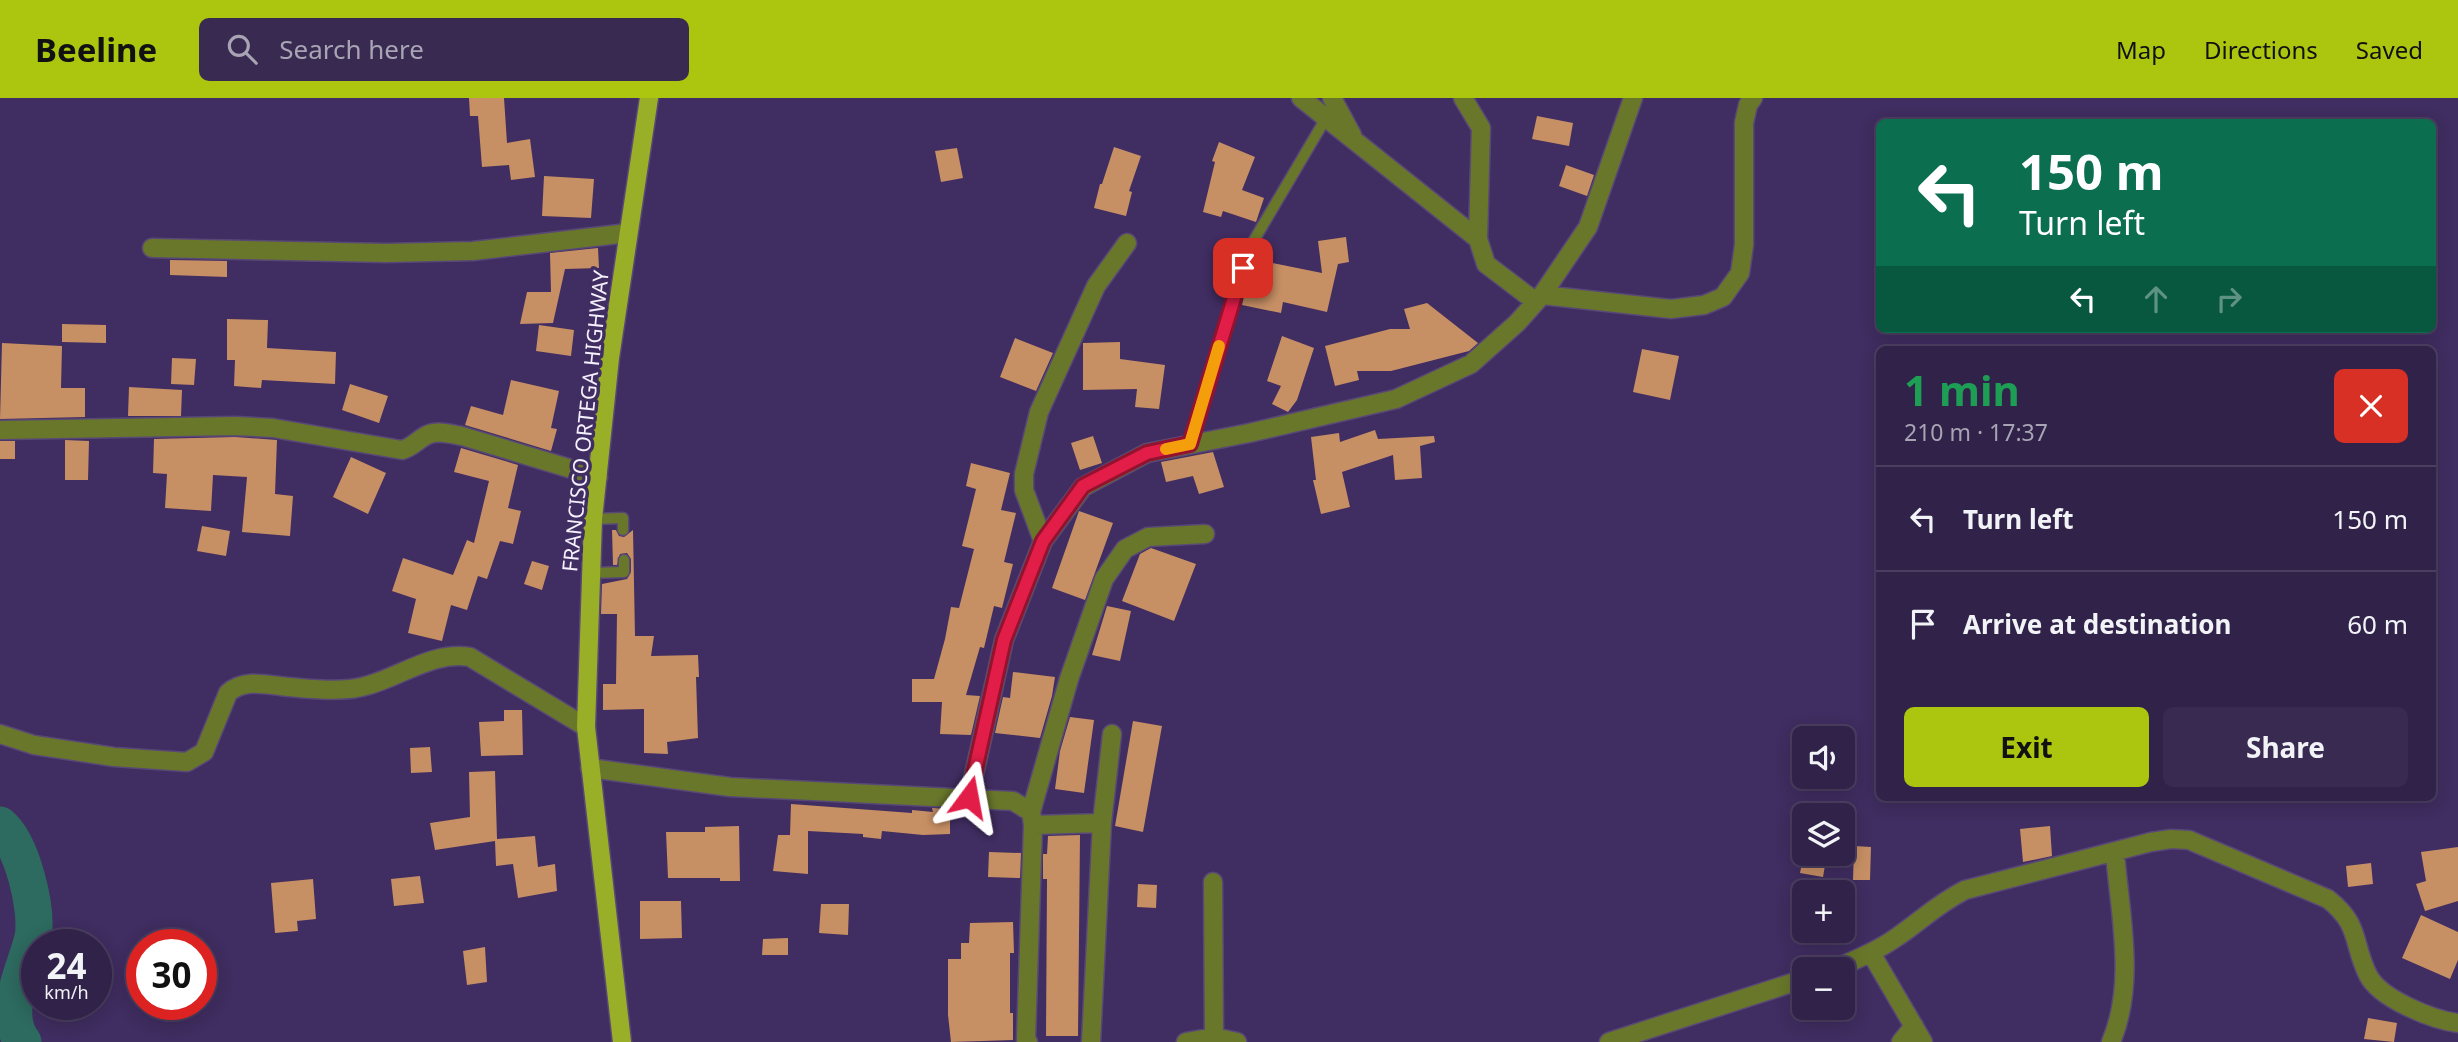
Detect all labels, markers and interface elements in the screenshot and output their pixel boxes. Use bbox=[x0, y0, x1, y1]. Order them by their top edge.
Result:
search box bbox=[199, 18, 689, 81]
text: Beeline bbox=[35, 27, 157, 72]
icon: search bbox=[223, 30, 261, 68]
text: Search here bbox=[279, 31, 424, 67]
text: Map bbox=[2116, 33, 2166, 66]
text: Directions bbox=[2204, 33, 2318, 66]
text: Saved bbox=[2356, 33, 2423, 66]
text: 150 m bbox=[2019, 138, 2164, 204]
icon: left bbox=[1904, 147, 1995, 238]
text: Turn left bbox=[2019, 201, 2145, 244]
pin bbox=[1213, 238, 1273, 298]
icon: arrive bbox=[1224, 249, 1262, 287]
street label: FRANCISCO ORTEGA HIGHWAY bbox=[555, 269, 615, 573]
icon: left bbox=[2064, 280, 2102, 318]
icon: ahead bbox=[2137, 280, 2175, 318]
icon: right bbox=[2210, 280, 2248, 318]
text: 1 min bbox=[1904, 361, 2020, 418]
button: close bbox=[2334, 369, 2408, 443]
text: 210 m · 17:37 bbox=[1904, 416, 2048, 448]
icon: left bbox=[1904, 500, 1942, 538]
text: Turn left bbox=[1963, 501, 2074, 537]
text: 150 m bbox=[2332, 501, 2408, 537]
icon: arrive bbox=[1904, 605, 1942, 643]
text: Arrive at destination bbox=[1963, 606, 2232, 642]
text: 60 m bbox=[2347, 606, 2408, 642]
button: Exit bbox=[1904, 707, 2149, 787]
button: Share bbox=[2163, 707, 2408, 787]
map controls bbox=[1792, 726, 1855, 1020]
button: sound bbox=[1792, 726, 1855, 789]
position arrow bbox=[932, 760, 1006, 834]
button: layers bbox=[1792, 803, 1855, 866]
button: + bbox=[1792, 880, 1855, 943]
speed limit sign: 30 bbox=[126, 929, 217, 1020]
text: 24 bbox=[46, 942, 87, 989]
button: − bbox=[1792, 957, 1855, 1020]
text: km/h bbox=[44, 980, 89, 1004]

